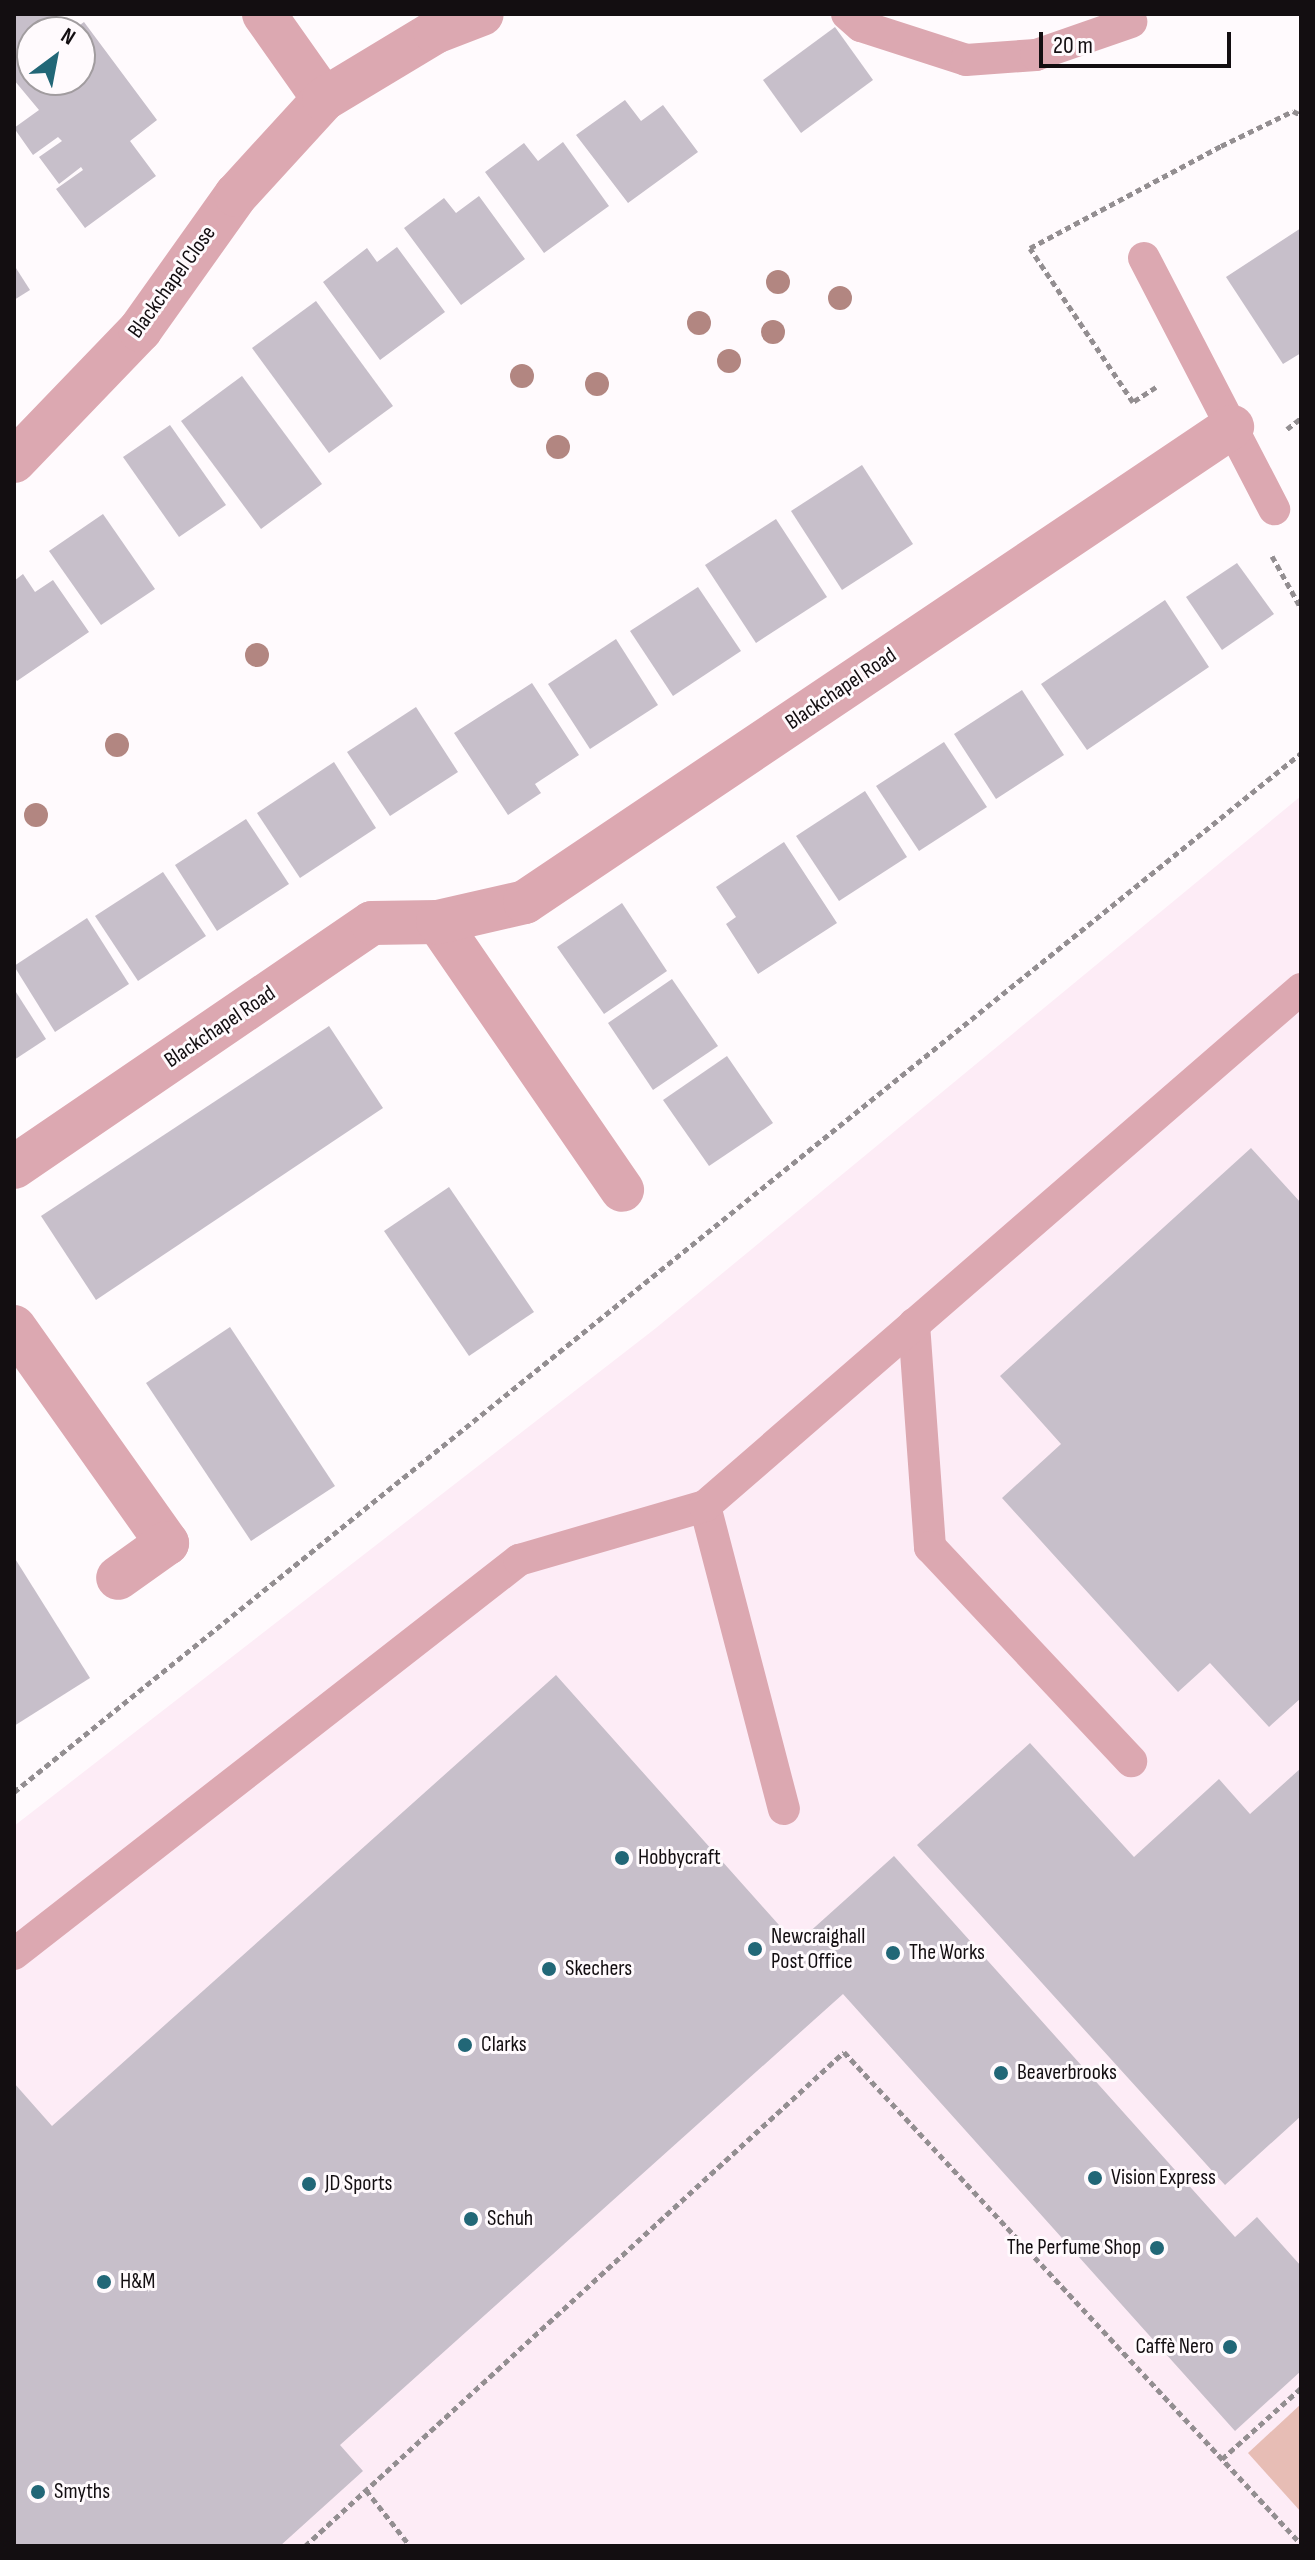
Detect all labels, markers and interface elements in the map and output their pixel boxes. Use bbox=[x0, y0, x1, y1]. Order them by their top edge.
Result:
north arrow bbox=[16, 16, 96, 96]
scale bar bbox=[1043, 16, 1235, 66]
text: N bbox=[56, 22, 80, 51]
text: 20 m bbox=[1053, 31, 1093, 60]
street label: Blackchapel Close bbox=[123, 221, 221, 343]
street label: Blackchapel Road bbox=[781, 642, 901, 736]
street label: Blackchapel Road bbox=[160, 980, 280, 1074]
place label: Hobbycraft bbox=[638, 1845, 721, 1871]
marker: Hobbycraft bbox=[613, 1849, 631, 1867]
place label: Newcraighall Post Office bbox=[771, 1923, 865, 1974]
marker: Newcraighall Post Office bbox=[746, 1940, 764, 1958]
place label: The Works bbox=[909, 1940, 985, 1966]
marker: The Works bbox=[884, 1944, 902, 1962]
place label: Skechers bbox=[565, 1956, 632, 1982]
marker: Skechers bbox=[540, 1960, 558, 1978]
place label: Clarks bbox=[481, 2032, 527, 2058]
marker: Clarks bbox=[456, 2036, 474, 2054]
place label: Beaverbrooks bbox=[1017, 2060, 1117, 2086]
marker: Beaverbrooks bbox=[992, 2064, 1010, 2082]
place label: Vision Express bbox=[1111, 2165, 1216, 2191]
marker: Vision Express bbox=[1086, 2169, 1104, 2187]
place label: JD Sports bbox=[325, 2171, 393, 2197]
marker: JD Sports bbox=[300, 2175, 318, 2193]
place label: Schuh bbox=[487, 2206, 533, 2232]
marker: Schuh bbox=[462, 2210, 480, 2228]
place label: The Perfume Shop bbox=[1007, 2235, 1141, 2261]
marker: The Perfume Shop bbox=[1148, 2239, 1166, 2257]
place label: H&M bbox=[120, 2269, 155, 2295]
marker: H&M bbox=[95, 2273, 113, 2291]
place label: Caffè Nero bbox=[1136, 2334, 1214, 2360]
marker: Caffè Nero bbox=[1221, 2338, 1239, 2356]
place label: Smyths bbox=[54, 2479, 110, 2505]
marker: Smyths bbox=[29, 2483, 47, 2501]

